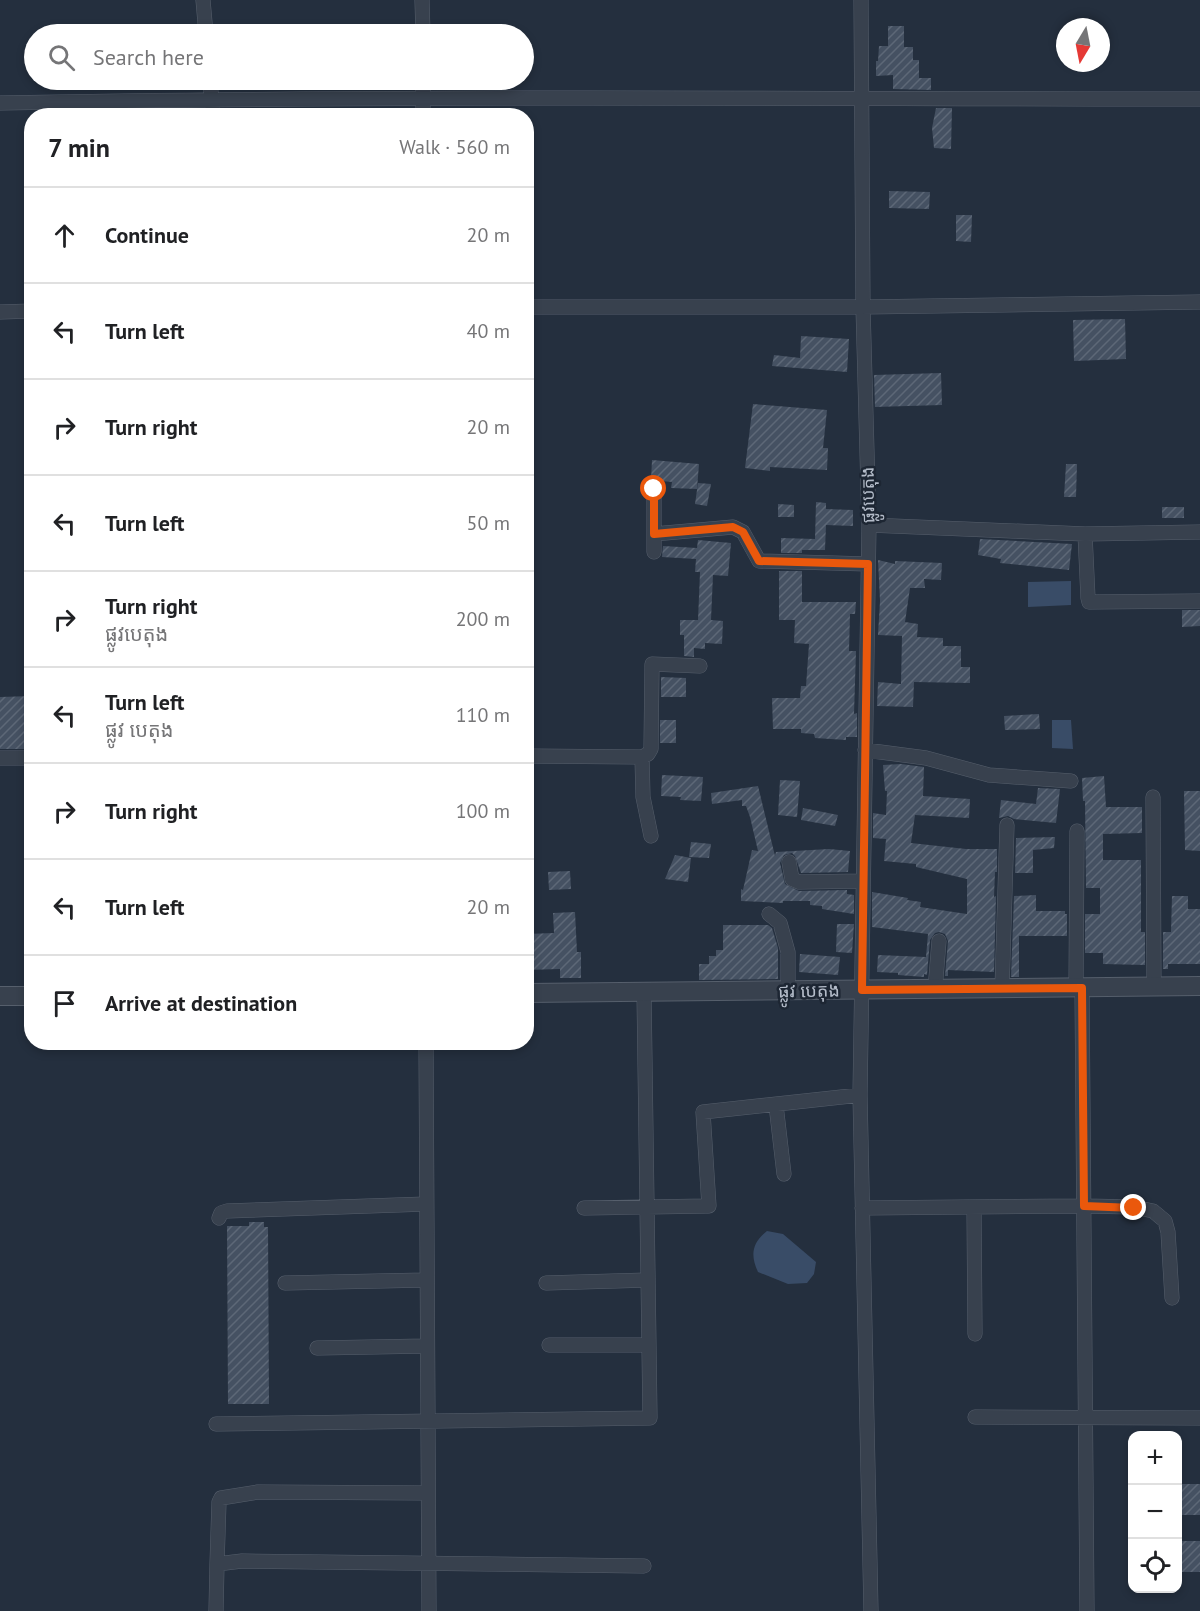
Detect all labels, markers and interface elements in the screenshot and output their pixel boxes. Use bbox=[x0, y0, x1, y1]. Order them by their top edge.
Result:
north arrow bbox=[1056, 18, 1110, 72]
search box bbox=[24, 24, 534, 90]
icon: search bbox=[45, 41, 78, 74]
text: Search here bbox=[93, 43, 204, 71]
text: 7 min bbox=[48, 131, 110, 164]
text: Walk · 560 m bbox=[399, 134, 510, 160]
icon: ahead bbox=[48, 219, 81, 252]
text: Continue bbox=[105, 221, 189, 249]
text: 20 m bbox=[467, 222, 510, 248]
icon: left bbox=[48, 315, 81, 348]
text: Turn left bbox=[105, 317, 185, 345]
text: 40 m bbox=[467, 318, 510, 344]
icon: right bbox=[48, 411, 81, 444]
text: Turn right bbox=[105, 413, 197, 441]
text: 20 m bbox=[467, 414, 510, 440]
street label: ផ្លូវបេតុង bbox=[856, 466, 885, 524]
route start bbox=[640, 475, 666, 501]
icon: left bbox=[48, 507, 81, 540]
text: Turn left bbox=[105, 509, 185, 537]
text: 50 m bbox=[467, 510, 510, 536]
text: Turn right bbox=[105, 592, 197, 620]
icon: right bbox=[48, 603, 81, 636]
text: 200 m bbox=[456, 606, 510, 632]
text: ផ្លូវបេតុង bbox=[105, 621, 168, 647]
text: Turn left bbox=[105, 688, 185, 716]
icon: left bbox=[48, 699, 81, 732]
text: 110 m bbox=[456, 702, 510, 728]
text: ផ្លូវ បេតុង bbox=[105, 717, 173, 743]
icon: right bbox=[48, 795, 81, 828]
text: Turn right bbox=[105, 797, 197, 825]
text: 100 m bbox=[456, 798, 510, 824]
icon: left bbox=[48, 891, 81, 924]
text: Turn left bbox=[105, 893, 185, 921]
text: 20 m bbox=[467, 894, 510, 920]
street label: ផ្លូវ បេតុង bbox=[778, 978, 840, 1008]
icon: arrive bbox=[48, 987, 81, 1020]
text: Arrive at destination bbox=[105, 989, 297, 1017]
route end bbox=[1120, 1194, 1146, 1220]
map controls bbox=[1128, 1431, 1182, 1593]
button: + bbox=[1128, 1431, 1182, 1485]
button: − bbox=[1128, 1485, 1182, 1539]
button: locate bbox=[1128, 1539, 1182, 1593]

